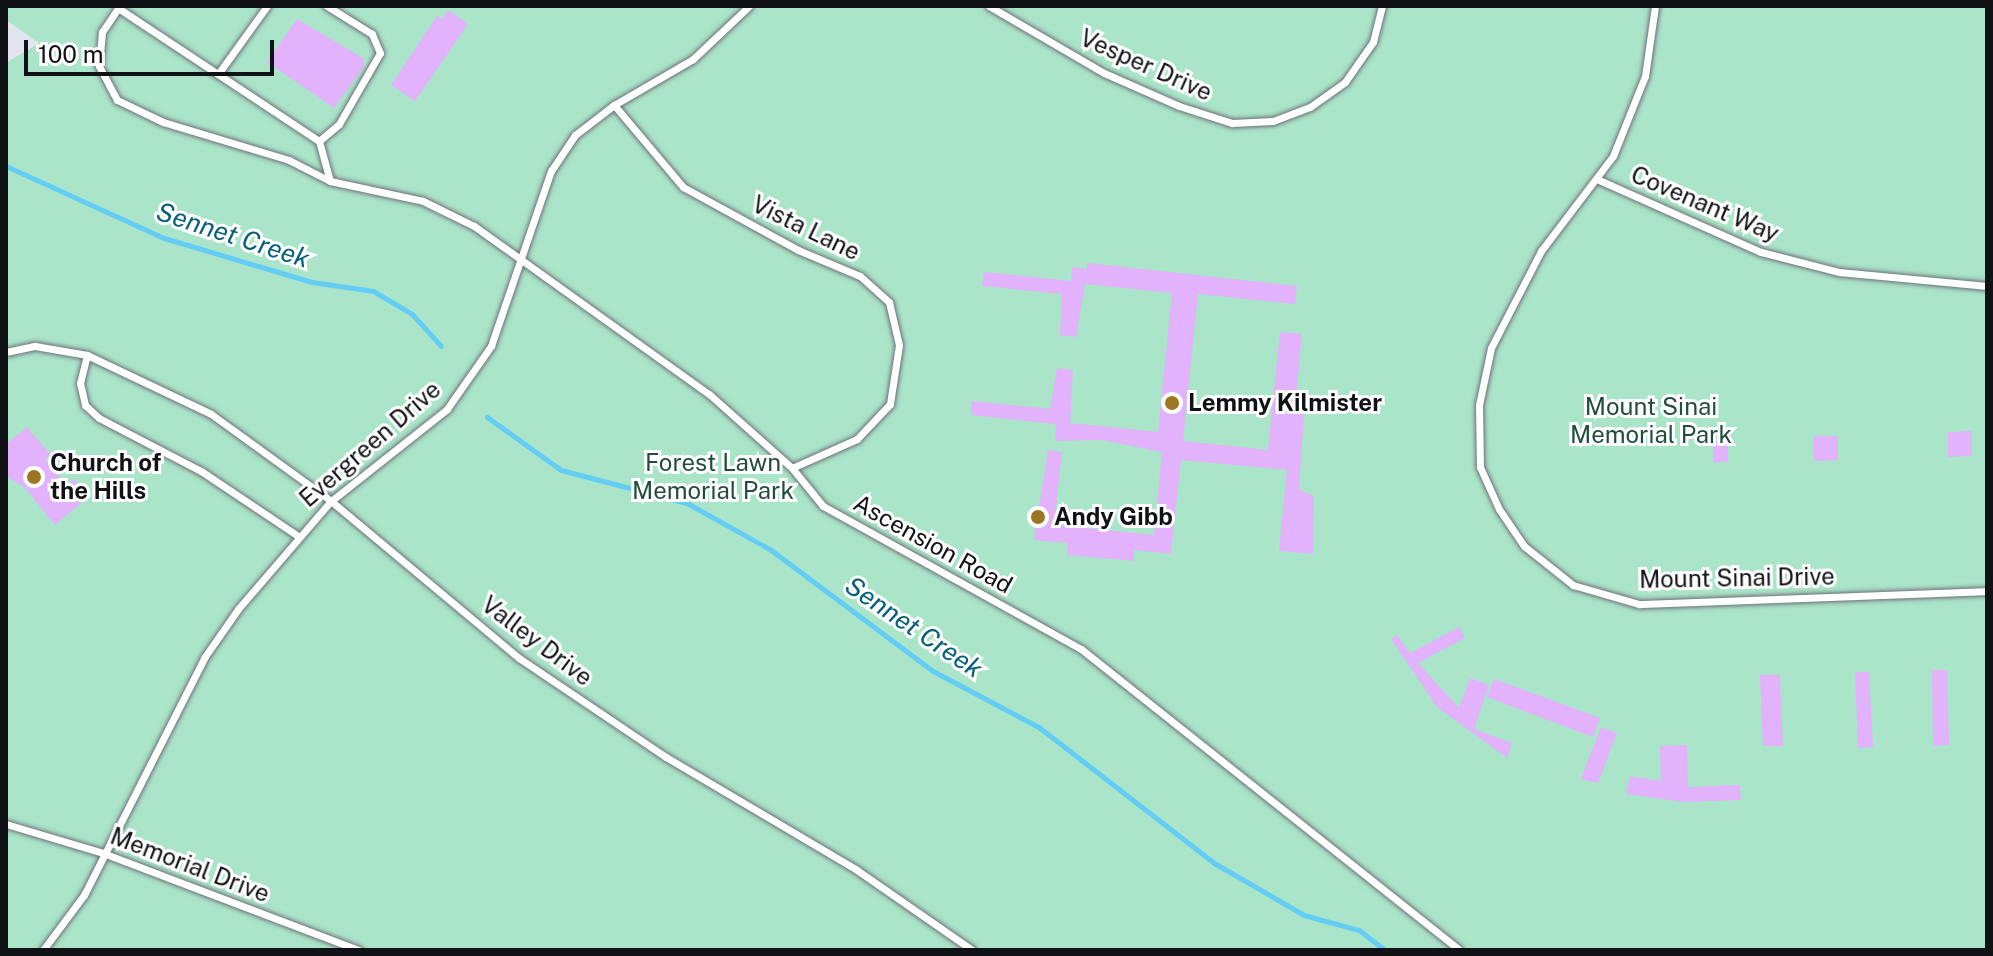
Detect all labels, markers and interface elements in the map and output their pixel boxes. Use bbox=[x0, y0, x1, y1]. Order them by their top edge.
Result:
street label: Vesper Drive bbox=[1076, 23, 1216, 107]
scale bar bbox=[28, 24, 278, 74]
text: 100 m bbox=[38, 40, 104, 68]
street label: Covenant Way bbox=[1626, 160, 1784, 248]
street label: Vista Lane bbox=[747, 190, 865, 266]
water label: Sennet Creek bbox=[153, 196, 313, 274]
street label: Evergreen Drive bbox=[294, 375, 446, 513]
place label: Lemmy Kilmister bbox=[1188, 389, 1382, 417]
park label: Mount Sinai Memorial Park bbox=[1570, 393, 1732, 449]
marker: Lemmy Kilmister bbox=[1163, 394, 1181, 412]
place label: Church of the Hills bbox=[50, 449, 161, 505]
park label: Forest Lawn Memorial Park bbox=[632, 449, 794, 505]
marker: Church of the Hills bbox=[25, 468, 43, 486]
street label: Ascension Road bbox=[848, 488, 1018, 600]
place label: Andy Gibb bbox=[1054, 503, 1173, 531]
marker: Andy Gibb bbox=[1029, 508, 1047, 526]
street label: Mount Sinai Drive bbox=[1639, 562, 1835, 594]
water label: Sennet Creek bbox=[839, 570, 989, 684]
street label: Valley Drive bbox=[476, 590, 598, 692]
street label: Memorial Drive bbox=[106, 821, 274, 909]

